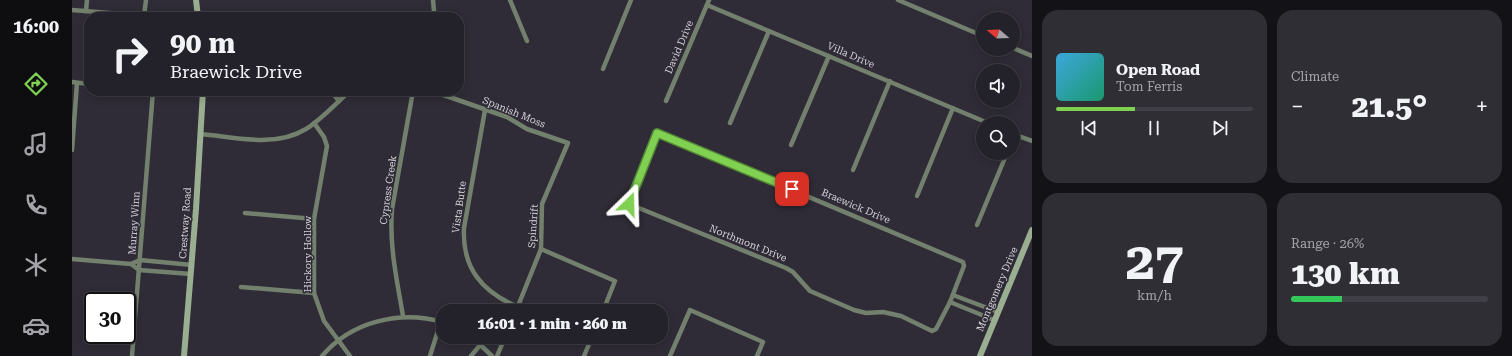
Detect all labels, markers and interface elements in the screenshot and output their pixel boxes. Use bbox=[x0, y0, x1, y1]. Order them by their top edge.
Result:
north arrow bbox=[976, 12, 1020, 56]
map controls bbox=[976, 12, 1020, 160]
text: 16:00 bbox=[13, 16, 59, 37]
street label: David Drive bbox=[663, 18, 695, 75]
text: 90 m bbox=[170, 27, 235, 60]
icon: right bbox=[104, 28, 156, 80]
street label: Villa Drive bbox=[826, 40, 877, 70]
text: Braewick Drive bbox=[170, 61, 302, 82]
text: Open Road bbox=[1116, 61, 1200, 79]
button: sound bbox=[976, 64, 1020, 108]
text: Climate bbox=[1291, 69, 1339, 84]
icon: directions bbox=[22, 70, 50, 98]
text: Tom Ferris bbox=[1116, 79, 1182, 94]
text: 21.5° bbox=[1352, 89, 1427, 124]
street label: Spanish Moss bbox=[481, 94, 547, 130]
text: − bbox=[1291, 94, 1303, 119]
text: + bbox=[1476, 94, 1488, 119]
button: search bbox=[976, 116, 1020, 160]
icon: previous bbox=[1078, 117, 1100, 139]
icon: pause bbox=[1143, 117, 1165, 139]
icon: next bbox=[1209, 117, 1231, 139]
icon: music bbox=[22, 130, 50, 158]
street label: Cypress Creek bbox=[378, 154, 398, 225]
pin bbox=[775, 172, 809, 206]
icon: arrive bbox=[781, 178, 803, 200]
street label: Vista Butte bbox=[450, 180, 468, 234]
position arrow bbox=[608, 183, 650, 225]
street label: Crestway Road bbox=[177, 186, 193, 259]
street label: Braewick Drive bbox=[820, 187, 892, 226]
street label: Murray Winn bbox=[126, 190, 142, 255]
icon: phone bbox=[22, 191, 50, 219]
street label: Spindrift bbox=[526, 203, 540, 248]
street label: Hickory Hollow bbox=[302, 215, 313, 292]
street label: Northmont Drive bbox=[708, 222, 789, 264]
text: 27 bbox=[1125, 231, 1184, 292]
text: Range · 26% bbox=[1291, 236, 1364, 251]
street label: Montgomery Drive bbox=[974, 245, 1020, 333]
icon: climate bbox=[22, 251, 50, 279]
text: 130 km bbox=[1291, 256, 1400, 291]
text: km/h bbox=[1137, 288, 1172, 303]
speed limit sign: 30 bbox=[84, 292, 136, 344]
icon: car bbox=[22, 312, 50, 340]
text: 16:01 · 1 min · 260 m bbox=[477, 315, 627, 333]

